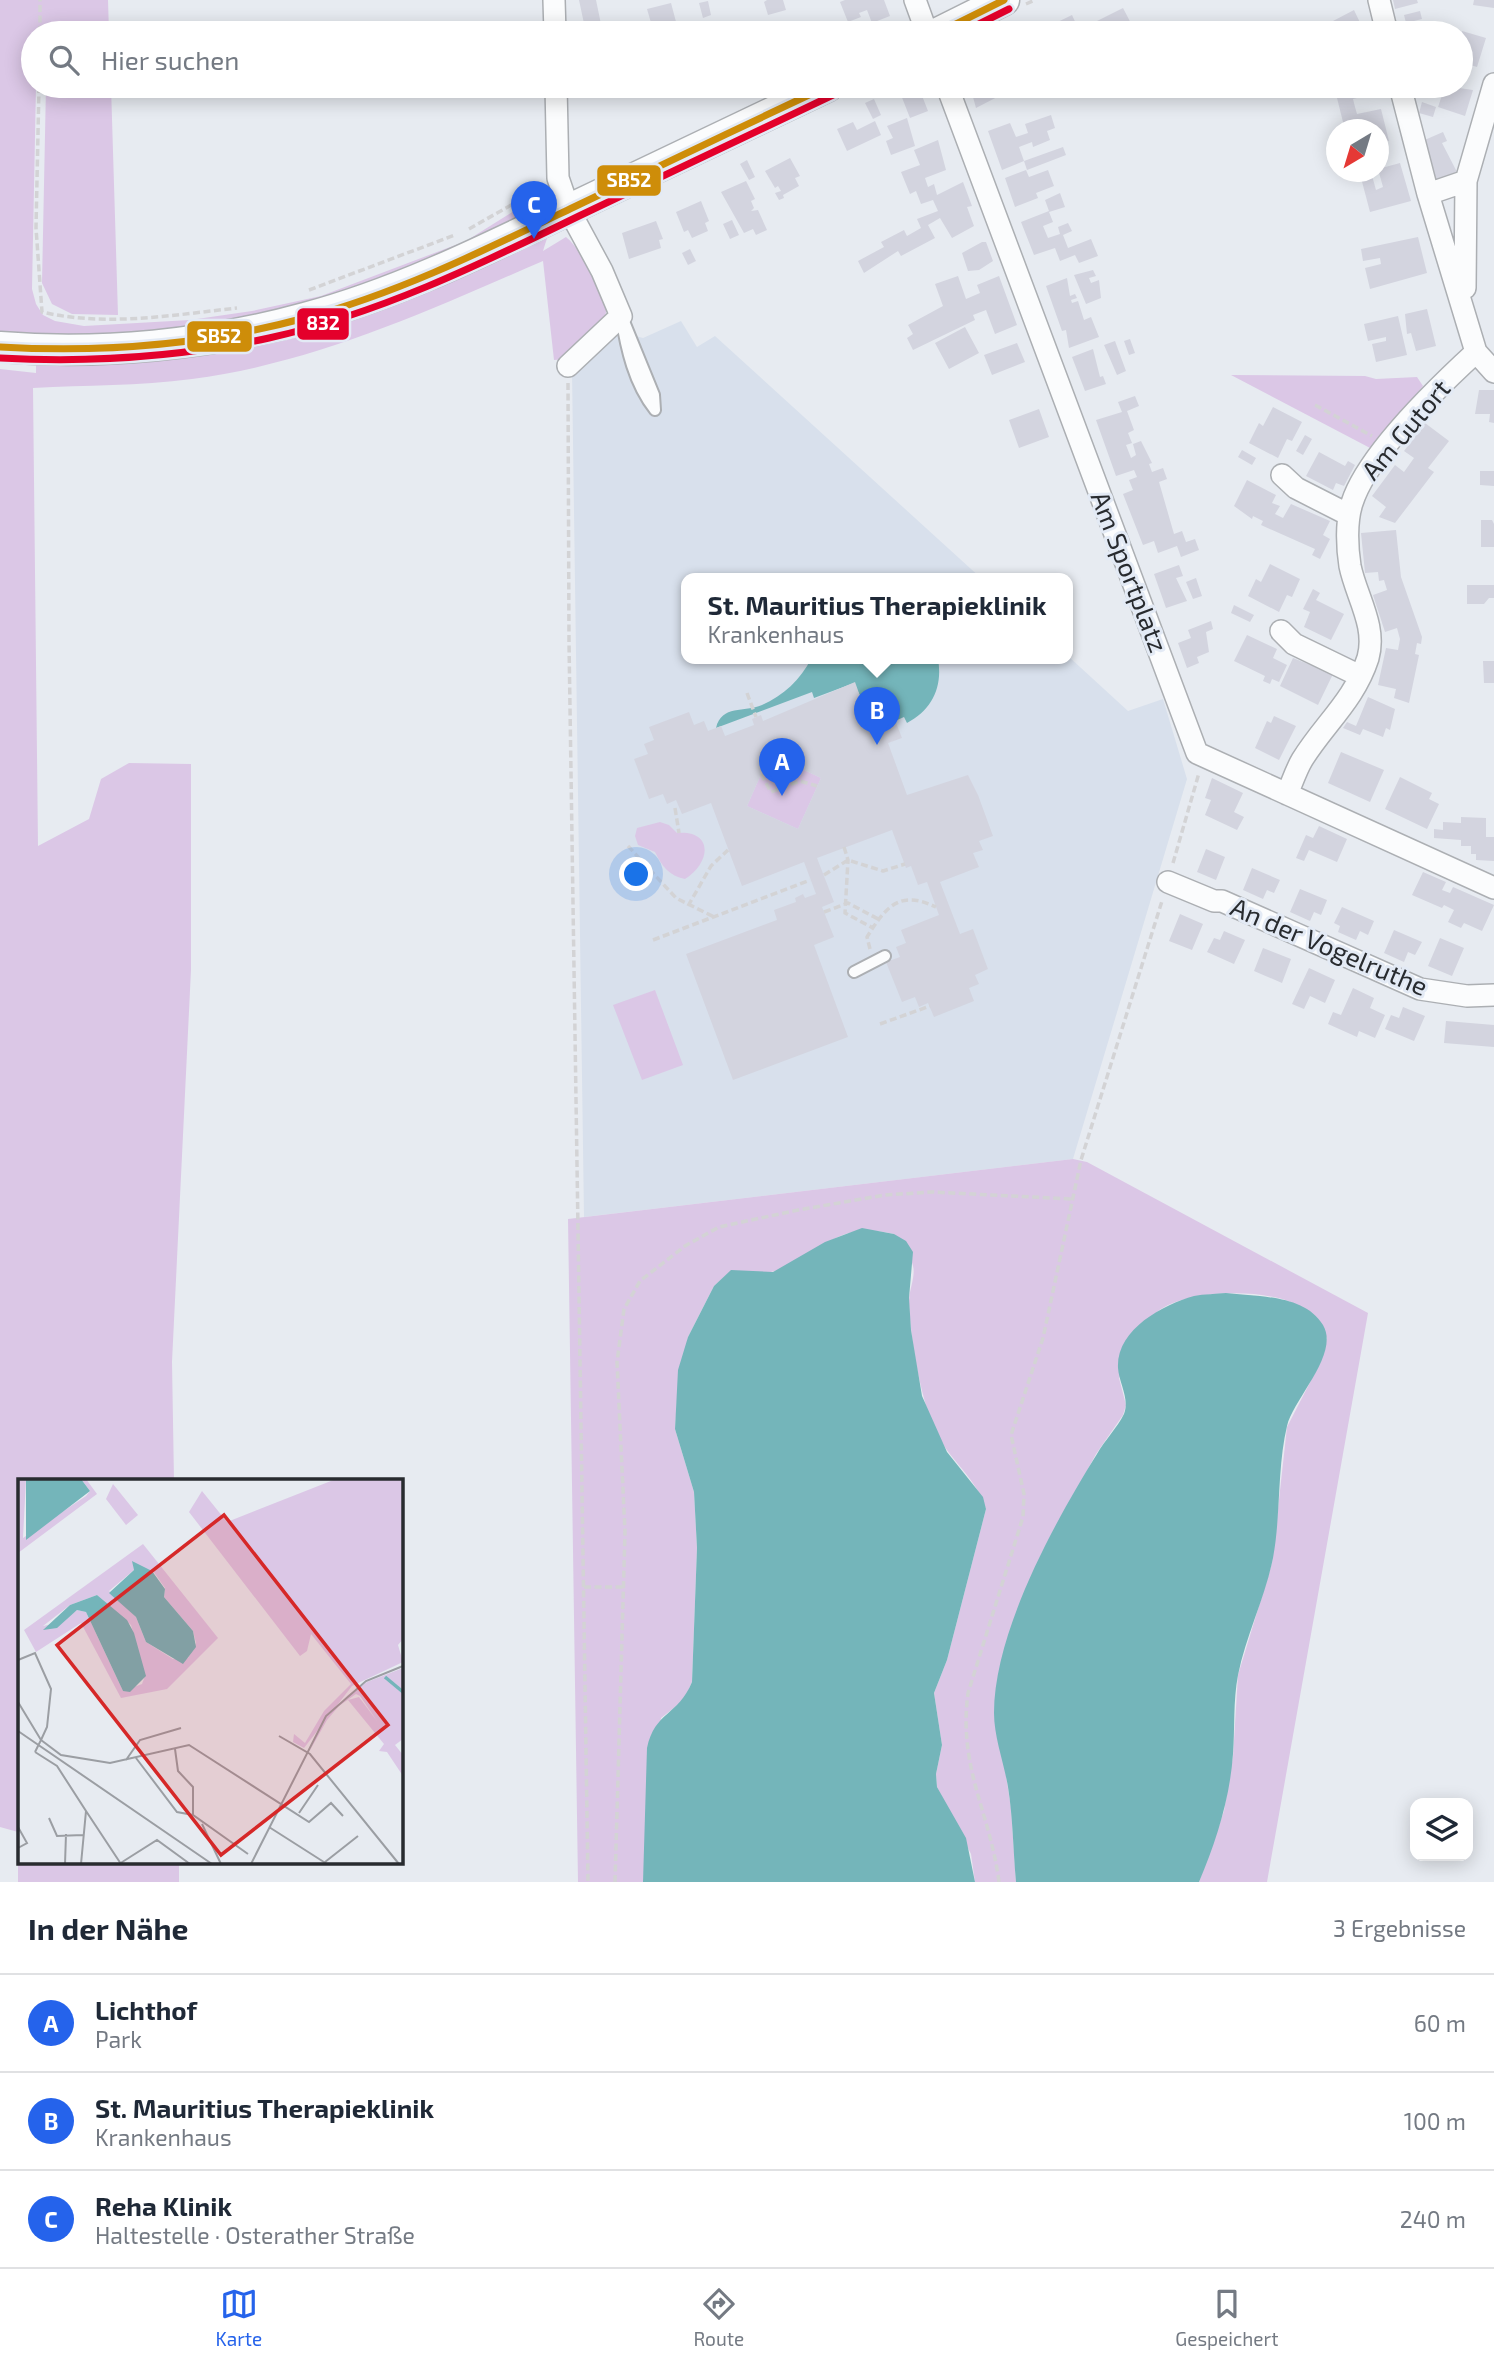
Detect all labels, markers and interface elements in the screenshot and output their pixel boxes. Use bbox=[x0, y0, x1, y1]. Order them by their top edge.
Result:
search box bbox=[21, 21, 1473, 98]
icon: search bbox=[45, 41, 83, 79]
text: Hier suchen bbox=[101, 44, 239, 75]
north arrow bbox=[1326, 119, 1389, 182]
line badge: SB52 bbox=[596, 164, 662, 197]
text: SB52 bbox=[607, 168, 651, 191]
pin: C bbox=[511, 181, 557, 239]
line badge: 832 bbox=[296, 307, 350, 341]
text: 832 bbox=[306, 311, 340, 334]
line badge: SB52 bbox=[186, 320, 253, 353]
text: SB52 bbox=[197, 324, 241, 347]
street label: Am Gutort bbox=[1354, 373, 1456, 485]
street label: Am Sportplatz bbox=[1086, 487, 1175, 656]
popup bbox=[681, 573, 1073, 664]
text: St. Mauritius Therapieklinik bbox=[708, 589, 1047, 620]
text: Krankenhaus bbox=[708, 620, 844, 648]
pin: B bbox=[854, 687, 900, 745]
pin: A bbox=[759, 738, 805, 796]
your location bbox=[619, 857, 653, 891]
street label: An der Vogelruthe bbox=[1226, 890, 1433, 1001]
inset map bbox=[18, 1479, 402, 1864]
map controls bbox=[1410, 1798, 1473, 1861]
button: layers bbox=[1410, 1798, 1473, 1861]
text: In der Nähe bbox=[28, 1910, 189, 1946]
text: 3 Ergebnisse bbox=[1333, 1914, 1466, 1942]
text: Lichthof bbox=[95, 1994, 197, 2025]
text: A bbox=[43, 2009, 59, 2037]
text: 60 m bbox=[1414, 2009, 1466, 2037]
text: Park bbox=[95, 2025, 142, 2053]
text: St. Mauritius Therapieklinik bbox=[95, 2092, 434, 2123]
text: B bbox=[44, 2107, 58, 2135]
text: 100 m bbox=[1404, 2107, 1466, 2135]
text: Krankenhaus bbox=[95, 2123, 232, 2151]
text: Reha Klinik bbox=[95, 2190, 232, 2221]
text: C bbox=[44, 2205, 58, 2233]
text: 240 m bbox=[1400, 2205, 1466, 2233]
text: Haltestelle · Osterather Straße bbox=[95, 2221, 415, 2249]
tab: Karte bbox=[216, 2285, 262, 2350]
tab: Route bbox=[693, 2285, 744, 2350]
tab: Gespeichert bbox=[1175, 2285, 1278, 2350]

